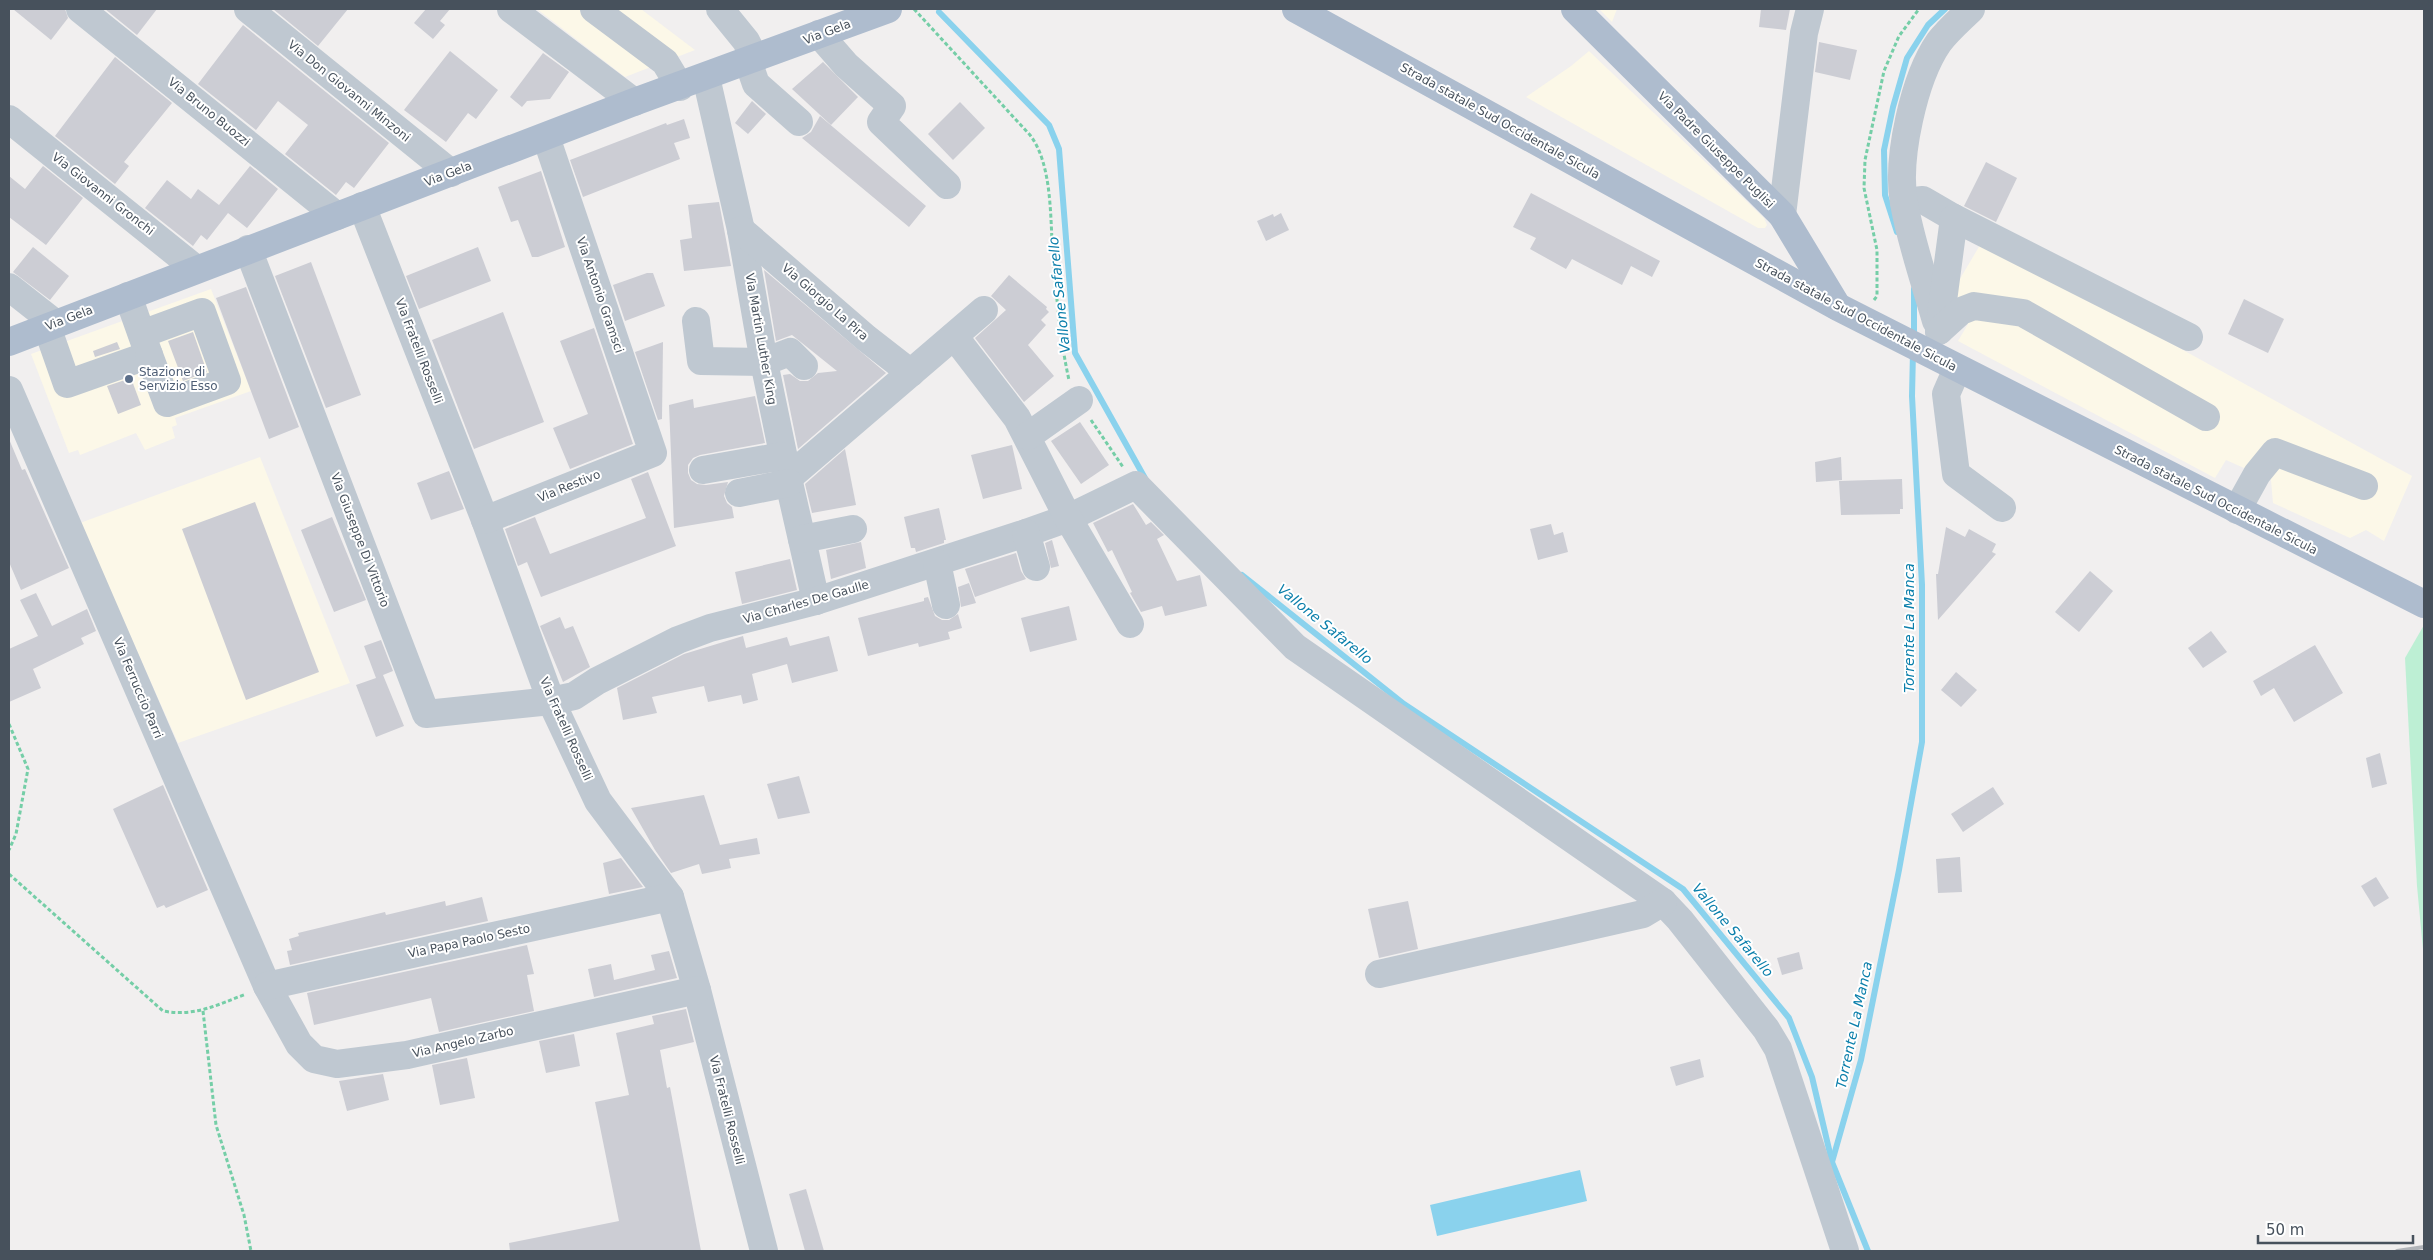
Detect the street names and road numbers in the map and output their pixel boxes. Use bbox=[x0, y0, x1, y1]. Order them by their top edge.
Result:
street label: Via Gela bbox=[801, 17, 853, 47]
street label: Via Don Giovanni Minzoni bbox=[285, 37, 413, 145]
street label: Strada statale Sud Occidentale Sicula bbox=[1398, 60, 1602, 182]
street label: Via Bruno Buozzi bbox=[165, 75, 253, 149]
street label: Via Padre Giuseppe Puglisi bbox=[1655, 89, 1777, 211]
street label: Via Giovanni Gronchi bbox=[49, 150, 157, 238]
street label: Via Gela bbox=[422, 159, 474, 189]
street label: Via Antonio Gramsci bbox=[574, 235, 626, 355]
street label: Strada statale Sud Occidentale Sicula bbox=[1753, 256, 1959, 374]
street label: Via Giorgio La Pira bbox=[779, 261, 871, 343]
street label: Via Martin Luther King bbox=[743, 272, 779, 406]
street label: Via Fratelli Rosselli bbox=[392, 296, 446, 406]
street label: Via Gela bbox=[43, 303, 95, 333]
street label: Strada statale Sud Occidentale Sicula bbox=[2112, 442, 2320, 558]
street label: Via Restivo bbox=[536, 467, 602, 505]
street label: Via Giuseppe Di Vittorio bbox=[328, 471, 392, 609]
street label: Via Charles De Gaulle bbox=[741, 577, 871, 627]
street label: Via Ferruccio Parri bbox=[110, 636, 166, 740]
street label: Via Fratelli Rosselli bbox=[537, 675, 595, 783]
street label: Via Papa Paolo Sesto bbox=[407, 921, 531, 961]
street label: Via Angelo Zarbo bbox=[411, 1024, 515, 1060]
street label: Via Fratelli Rosselli bbox=[707, 1054, 747, 1166]

